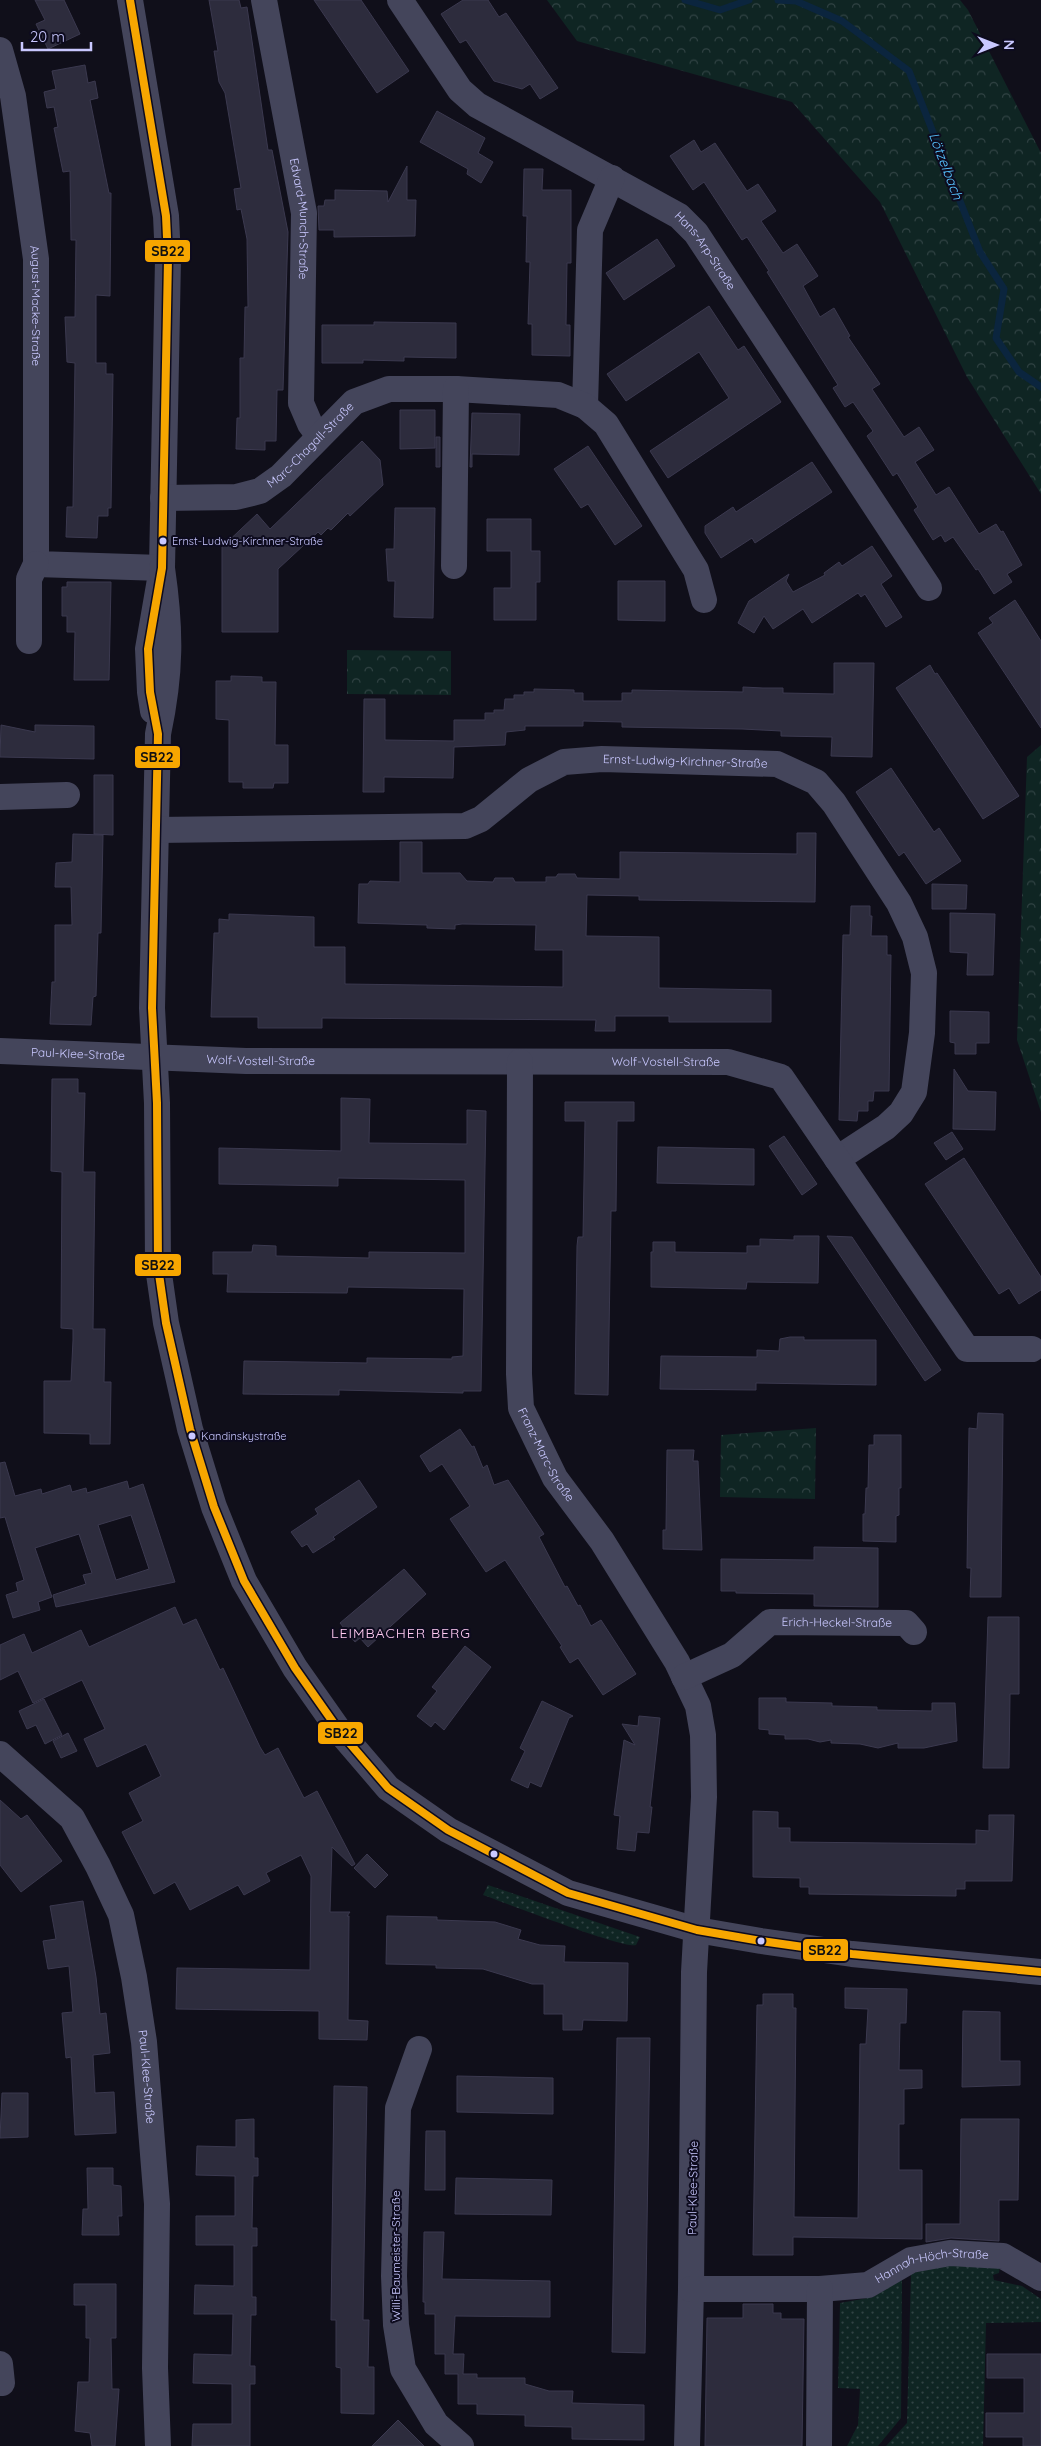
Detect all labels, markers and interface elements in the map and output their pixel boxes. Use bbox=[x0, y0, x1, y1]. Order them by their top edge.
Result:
scale bar bbox=[22, 20, 91, 52]
north arrow bbox=[971, 20, 1021, 70]
text: 20 m bbox=[30, 27, 65, 46]
text: N bbox=[1000, 40, 1018, 50]
water label: Lötzelbach bbox=[925, 130, 967, 203]
street label: Edvard-Munch-Straße bbox=[287, 157, 312, 280]
street label: Hans-Arp-Straße bbox=[672, 208, 739, 293]
line badge: SB22 bbox=[144, 239, 191, 263]
text: SB22 bbox=[151, 242, 185, 260]
street label: August-Macke-Straße bbox=[27, 244, 44, 366]
street label: Marc-Chagall-Straße bbox=[264, 399, 357, 491]
place label: Ernst-Ludwig-Kirchner-Straße bbox=[172, 534, 323, 548]
marker: Ernst-Ludwig-Kirchner-Straße bbox=[158, 536, 168, 546]
line badge: SB22 bbox=[134, 745, 181, 769]
text: SB22 bbox=[140, 748, 174, 766]
street label: Ernst-Ludwig-Kirchner-Straße bbox=[603, 751, 768, 771]
street label: Paul-Klee-Straße bbox=[31, 1044, 126, 1063]
street label: Wolf-Vostell-Straße bbox=[206, 1051, 315, 1068]
street label: Wolf-Vostell-Straße bbox=[611, 1054, 720, 1069]
line badge: SB22 bbox=[134, 1253, 182, 1277]
text: SB22 bbox=[141, 1256, 175, 1274]
street label: Franz-Marc-Straße bbox=[515, 1405, 578, 1504]
place label: Kandinskystraße bbox=[201, 1429, 287, 1443]
marker: Kandinskystraße bbox=[187, 1431, 197, 1441]
street label: Erich-Heckel-Straße bbox=[782, 1614, 892, 1630]
district label: LEIMBACHER BERG bbox=[331, 1624, 471, 1642]
line badge: SB22 bbox=[317, 1721, 364, 1745]
text: SB22 bbox=[324, 1724, 358, 1742]
unlabelled marker bbox=[489, 1849, 499, 1859]
unlabelled marker bbox=[756, 1936, 766, 1946]
line badge: SB22 bbox=[802, 1938, 849, 1962]
text: SB22 bbox=[808, 1941, 842, 1959]
street label: Paul-Klee-Straße bbox=[135, 2029, 159, 2124]
street label: Paul-Klee-Straße bbox=[684, 2141, 701, 2235]
street label: Willi-Baumeister-Straße bbox=[388, 2190, 403, 2322]
street label: Hannah-Höch-Straße bbox=[872, 2245, 990, 2286]

